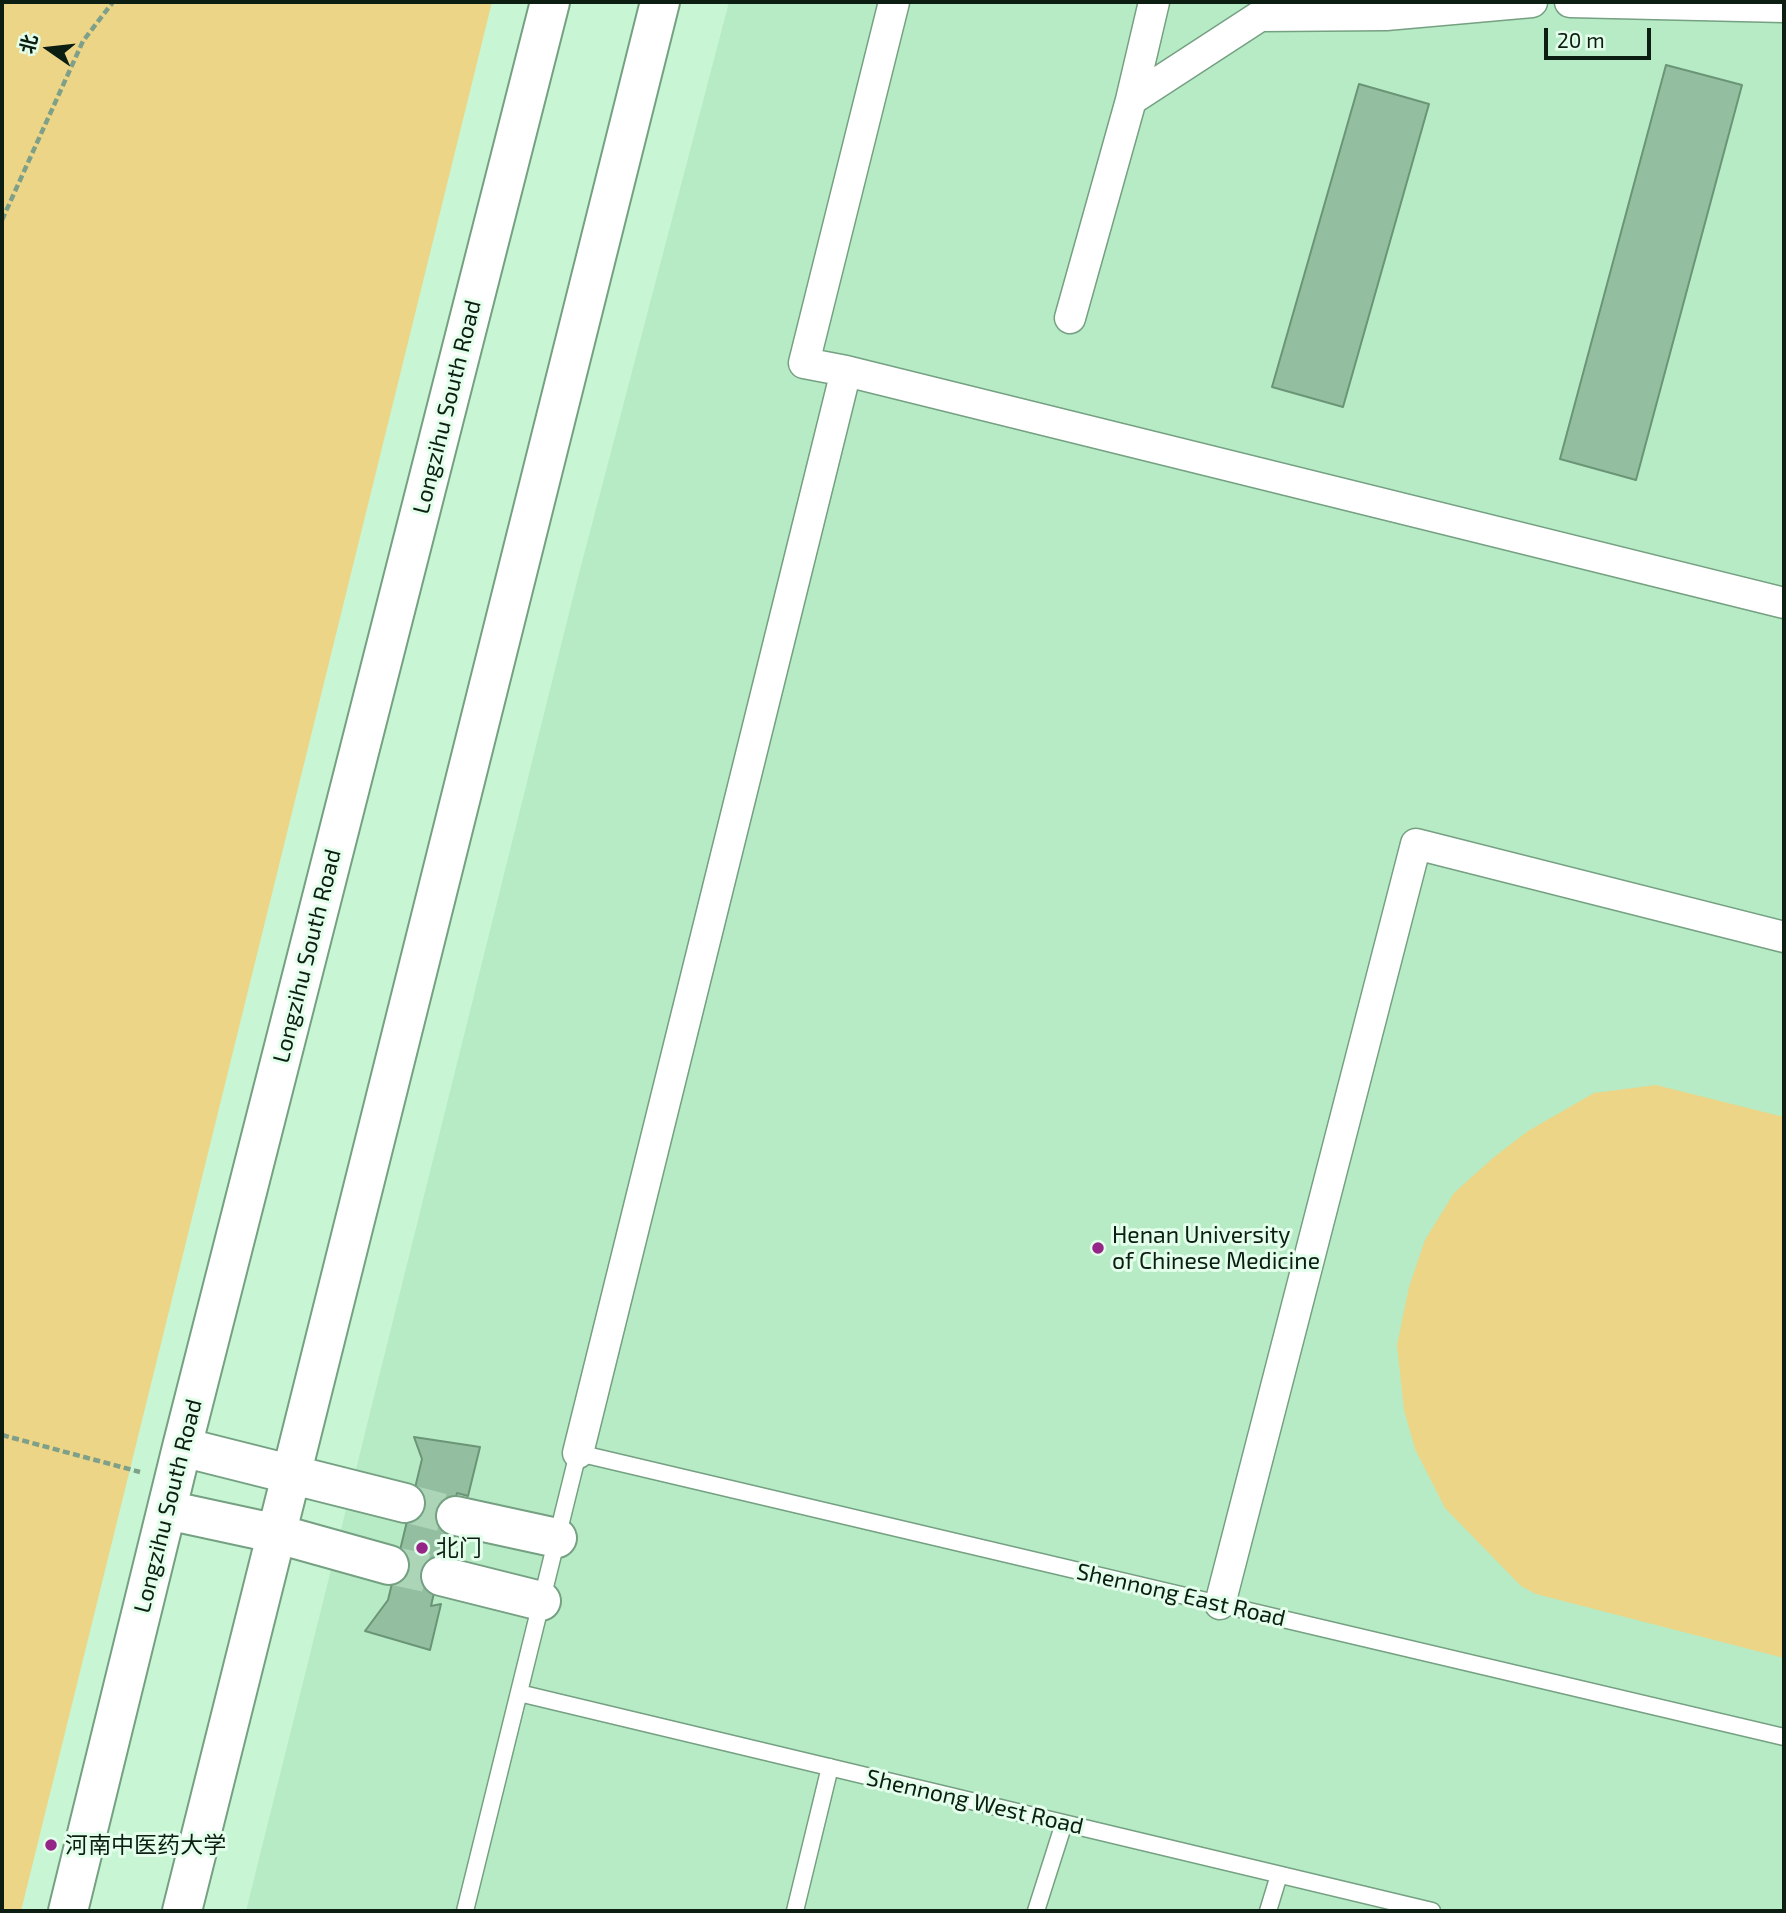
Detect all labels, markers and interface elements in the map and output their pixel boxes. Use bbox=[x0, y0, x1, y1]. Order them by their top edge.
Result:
north arrow bbox=[14, 14, 84, 84]
scale bar bbox=[1548, 14, 1655, 58]
text: 20 m bbox=[1557, 27, 1605, 52]
text: 北 bbox=[15, 32, 42, 56]
street label: Longzihu South Road bbox=[407, 297, 487, 517]
street label: Longzihu South Road bbox=[267, 846, 347, 1066]
place label: Henan University of Chinese Medicine bbox=[1112, 1221, 1320, 1275]
marker: Henan University of Chinese Medicine bbox=[1090, 1240, 1106, 1256]
street label: Longzihu South Road bbox=[128, 1396, 208, 1616]
place label: 北门 bbox=[436, 1534, 482, 1562]
marker: 北门 bbox=[414, 1540, 430, 1556]
street label: Shennong East Road bbox=[1074, 1558, 1288, 1632]
street label: Shennong West Road bbox=[864, 1764, 1086, 1840]
place label: 河南中医药大学 bbox=[65, 1831, 226, 1859]
marker: 河南中医药大学 bbox=[43, 1837, 59, 1853]

